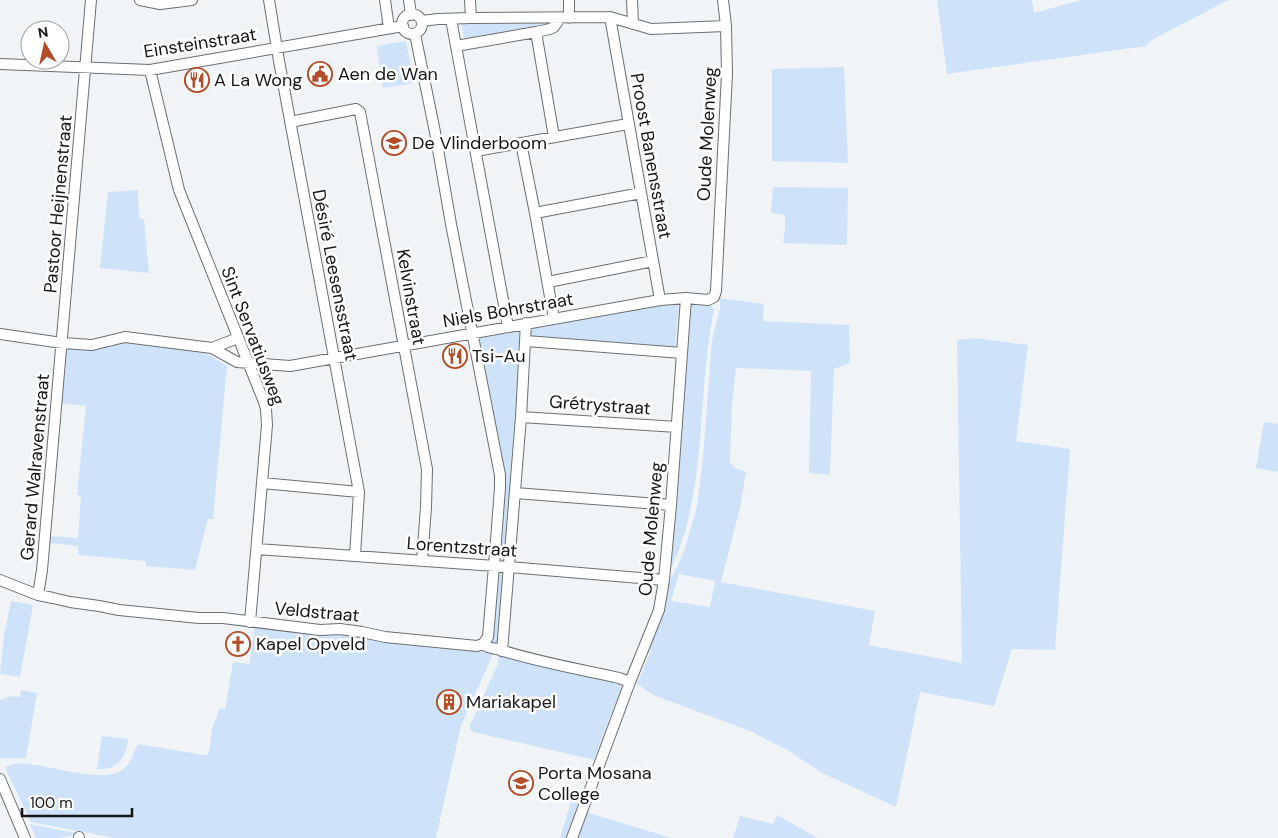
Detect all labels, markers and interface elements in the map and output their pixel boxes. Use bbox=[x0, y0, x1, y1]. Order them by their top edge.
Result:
north arrow bbox=[20, 20, 70, 70]
text: N bbox=[37, 22, 49, 42]
street label: Einsteinstraat bbox=[142, 22, 258, 64]
public building icon: Aen de Wan bbox=[307, 61, 333, 87]
place label: Aen de Wan bbox=[338, 62, 438, 86]
street label: Oude Molenweg bbox=[691, 66, 723, 202]
restaurant icon: A La Wong bbox=[184, 67, 210, 93]
place label: A La Wong bbox=[214, 68, 302, 92]
street label: Proost Banensstraat bbox=[625, 71, 677, 241]
street label: Pastoor Heijnenstraat bbox=[38, 114, 78, 294]
school or university icon: De Vlinderboom bbox=[381, 130, 407, 156]
place label: De Vlinderboom bbox=[412, 131, 547, 155]
street label: Désiré Leesensstraat bbox=[307, 187, 363, 363]
street label: Kelvinstraat bbox=[391, 247, 431, 347]
street label: Sint Servatiusweg bbox=[215, 263, 291, 409]
street label: Niels Bohrstraat bbox=[441, 287, 575, 333]
restaurant icon: Tsi-Au bbox=[442, 343, 468, 369]
place label: Tsi-Au bbox=[472, 344, 525, 368]
street label: Gerard Walravenstraat bbox=[15, 373, 55, 561]
street label: Grétrystraat bbox=[548, 389, 652, 421]
street label: Oude Molenweg bbox=[633, 461, 669, 597]
street label: Lorentzstraat bbox=[406, 531, 518, 563]
street label: Veldstraat bbox=[274, 596, 360, 628]
church icon: Kapel Opveld bbox=[225, 631, 251, 657]
place label: Kapel Opveld bbox=[256, 632, 366, 656]
building icon: Mariakapel bbox=[436, 689, 462, 715]
place label: Mariakapel bbox=[466, 690, 556, 714]
place label: Porta Mosana College bbox=[538, 761, 652, 806]
school or university icon: Porta Mosana College bbox=[508, 770, 534, 796]
scale bar bbox=[22, 786, 132, 818]
text: 100 m bbox=[30, 793, 73, 813]

